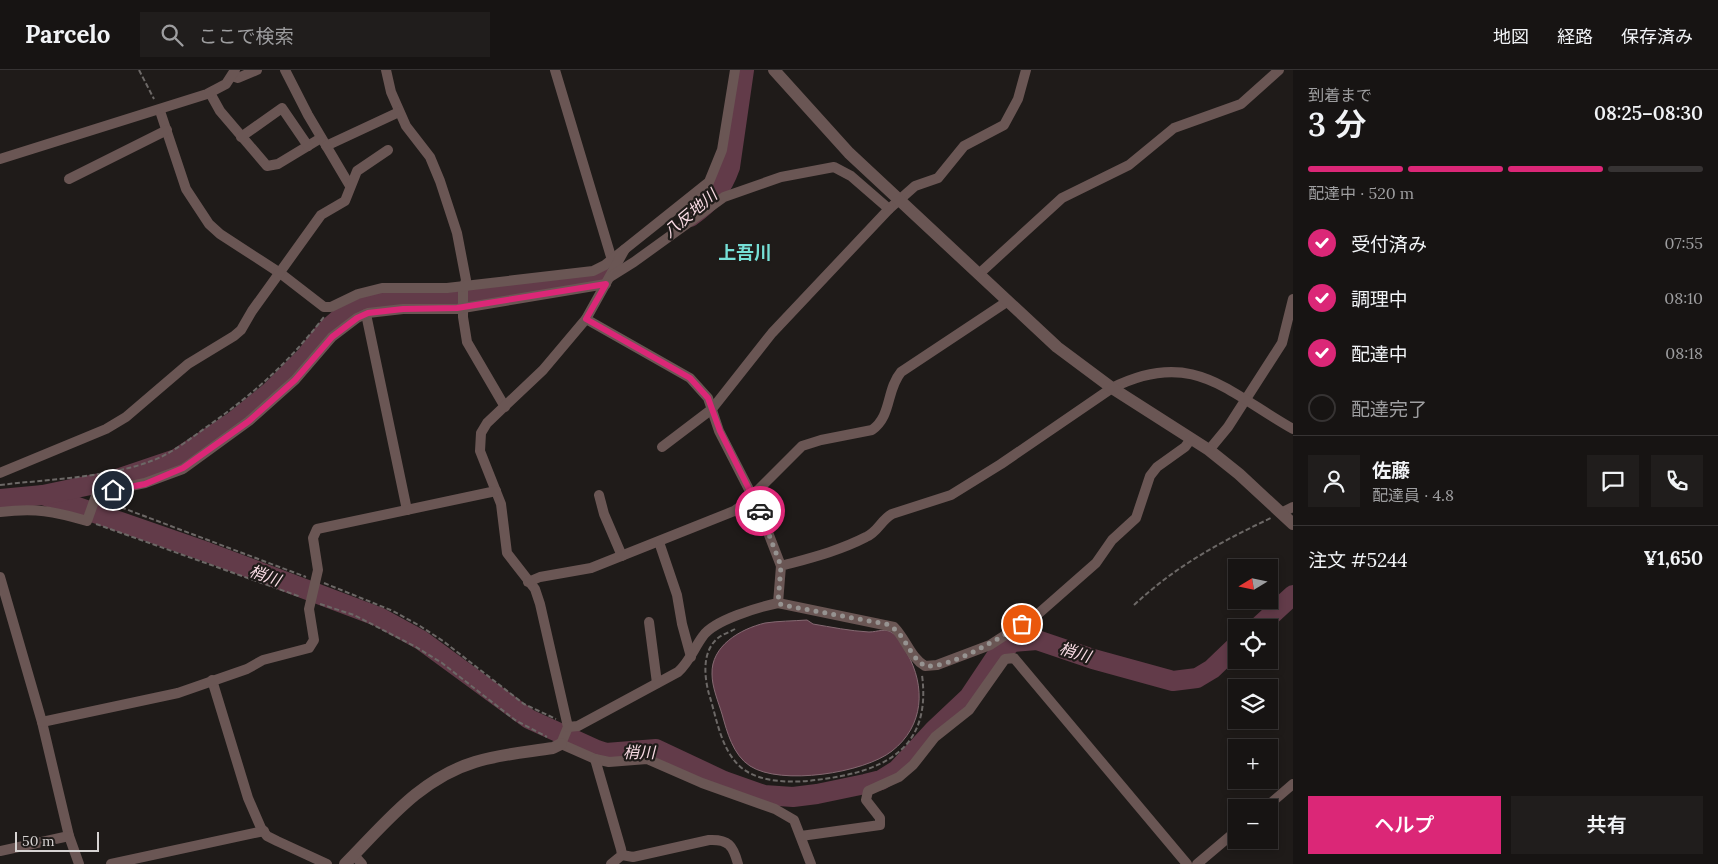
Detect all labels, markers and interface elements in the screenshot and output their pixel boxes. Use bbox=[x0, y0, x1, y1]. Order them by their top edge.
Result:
search box bbox=[140, 12, 490, 57]
text: Parcelo bbox=[25, 19, 110, 50]
icon: search bbox=[158, 21, 186, 49]
text: ここで検索 bbox=[198, 24, 293, 48]
text: 地図 bbox=[1493, 25, 1529, 48]
text: 経路 bbox=[1557, 25, 1593, 48]
text: 保存済み bbox=[1621, 25, 1693, 48]
text: 到着まで bbox=[1308, 85, 1372, 105]
text: 08:25–08:30 bbox=[1594, 101, 1703, 125]
text: 3 分 bbox=[1308, 104, 1366, 145]
water label: 八反地川 bbox=[659, 183, 722, 241]
text: 配達中 · 520 m bbox=[1308, 183, 1414, 203]
icon: check bbox=[1308, 229, 1336, 257]
text: 受付済み bbox=[1351, 232, 1427, 256]
text: 07:55 bbox=[1665, 233, 1703, 253]
district label: 上吾川 bbox=[718, 241, 772, 264]
icon: check bbox=[1308, 284, 1336, 312]
text: 調理中 bbox=[1351, 287, 1408, 311]
text: 08:10 bbox=[1664, 288, 1703, 308]
icon: check bbox=[1308, 339, 1336, 367]
text: 配達中 bbox=[1351, 342, 1408, 366]
text: 08:18 bbox=[1665, 343, 1703, 363]
text: 配達完了 bbox=[1351, 397, 1427, 421]
button: person bbox=[1308, 455, 1360, 507]
button: chat bbox=[1587, 455, 1639, 507]
button: phone bbox=[1651, 455, 1703, 507]
text: 佐藤 bbox=[1372, 458, 1410, 482]
pin bbox=[92, 469, 134, 511]
icon: home bbox=[99, 476, 127, 504]
text: 配達員 · 4.8 bbox=[1372, 485, 1454, 505]
courier bbox=[735, 486, 785, 536]
icon: car bbox=[746, 497, 774, 525]
text: ¥1,650 bbox=[1644, 546, 1703, 570]
text: 注文 #5244 bbox=[1308, 548, 1408, 572]
north arrow bbox=[1228, 559, 1278, 609]
map controls bbox=[1228, 559, 1278, 849]
water label: 梢川 bbox=[247, 560, 285, 591]
pin bbox=[1001, 603, 1043, 645]
icon: bag bbox=[1008, 610, 1036, 638]
button: locate bbox=[1228, 619, 1278, 669]
water label: 梢川 bbox=[1057, 638, 1095, 667]
button: layers bbox=[1228, 679, 1278, 729]
button: + bbox=[1228, 739, 1278, 789]
water label: 梢川 bbox=[623, 742, 657, 762]
button: ヘルプ bbox=[1308, 796, 1501, 854]
button: 共有 bbox=[1511, 796, 1703, 854]
button: − bbox=[1228, 799, 1278, 849]
scale bar bbox=[15, 829, 99, 852]
text: 50 m bbox=[22, 832, 55, 850]

